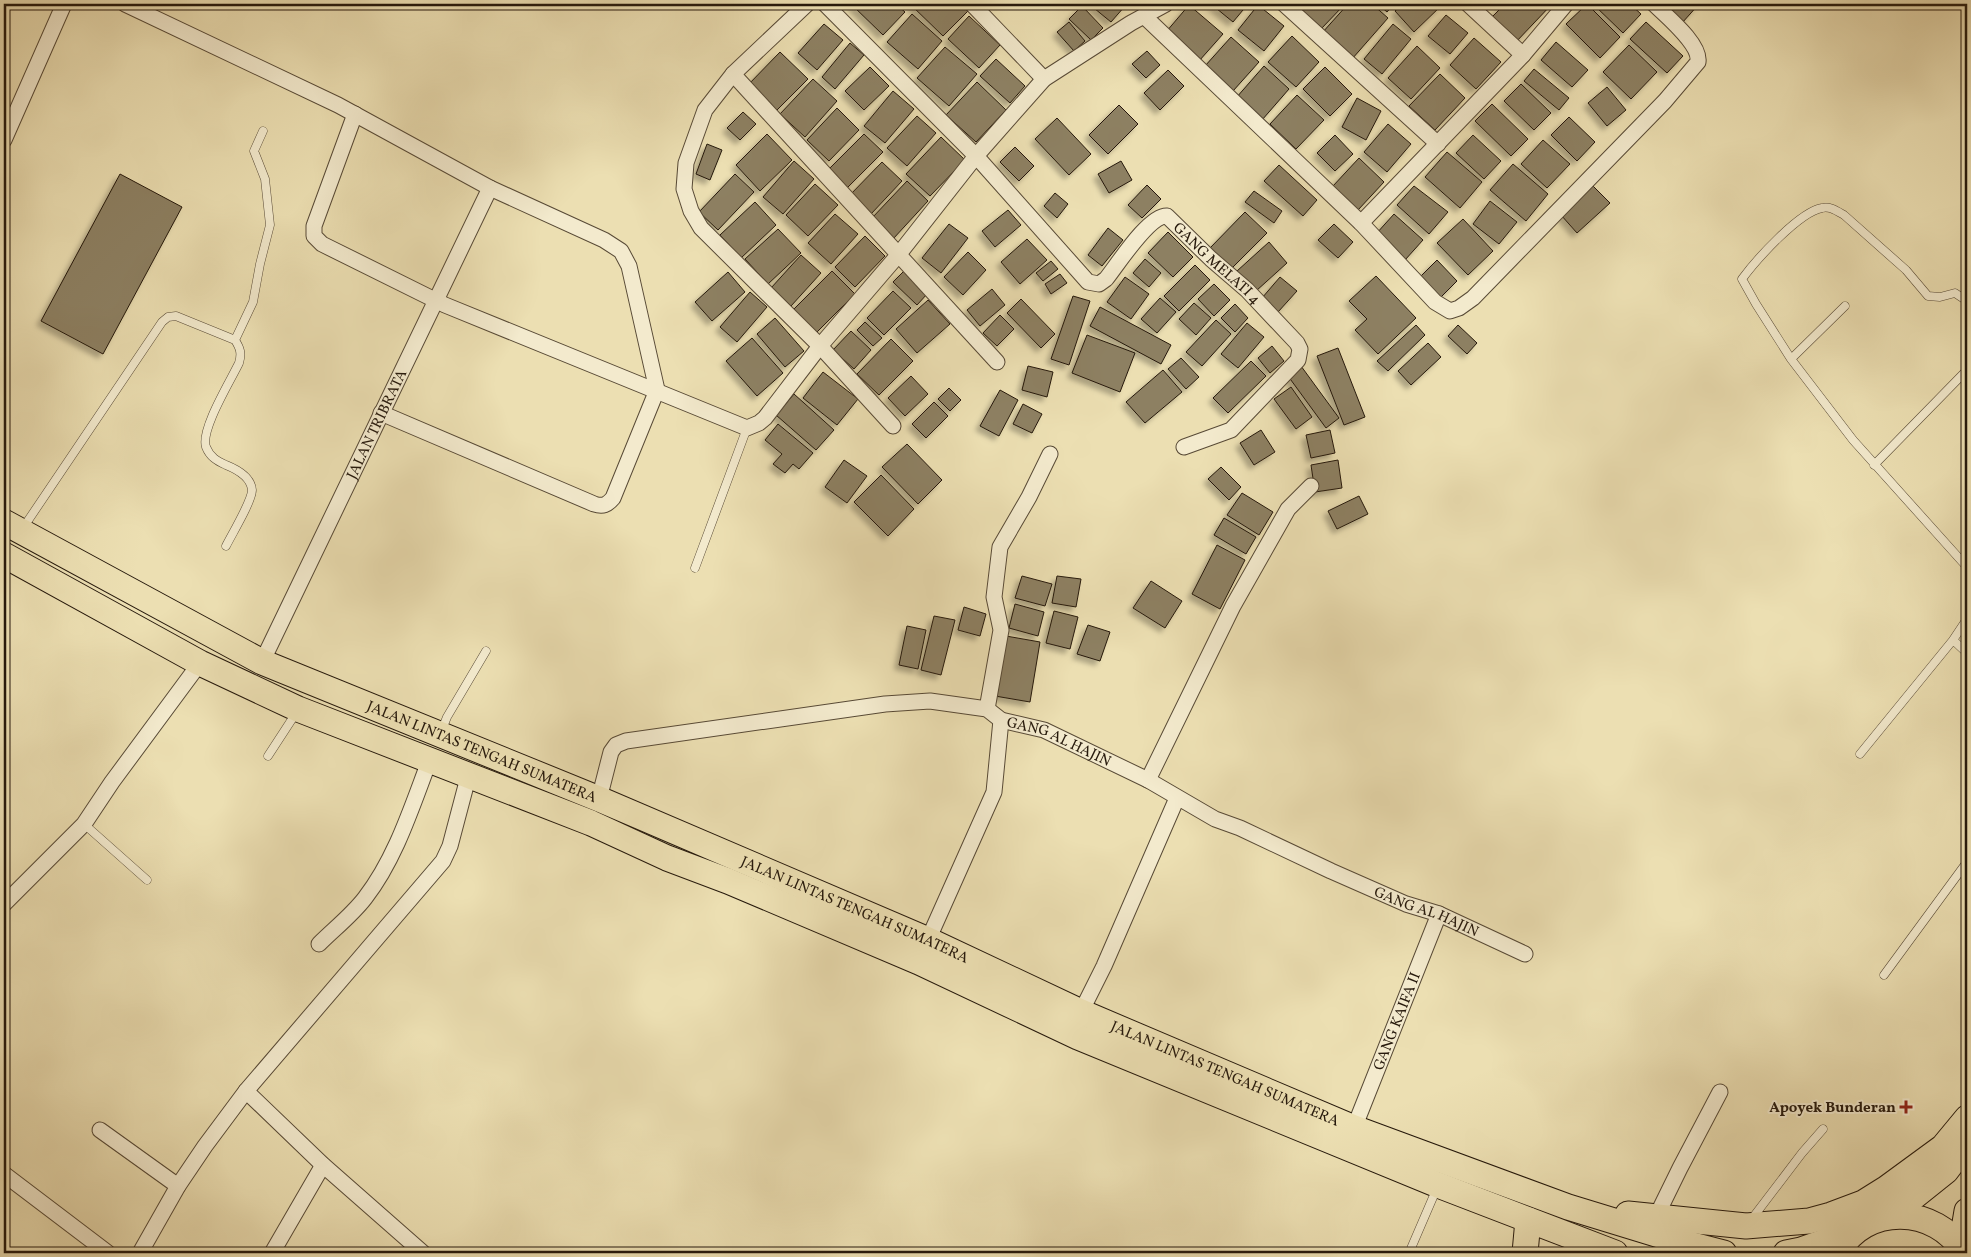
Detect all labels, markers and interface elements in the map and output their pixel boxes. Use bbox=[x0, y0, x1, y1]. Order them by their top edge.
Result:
street label: GANG MELATI 4 bbox=[1168, 218, 1265, 310]
street label: JALAN TRIBRATA bbox=[342, 366, 413, 483]
street label: JALAN LINTAS TENGAH SUMATERA bbox=[363, 697, 600, 809]
street label: GANG AL HAJIN bbox=[1004, 713, 1114, 773]
street label: JALAN LINTAS TENGAH SUMATERA bbox=[737, 852, 972, 970]
street label: GANG AL HAJIN bbox=[1370, 882, 1482, 943]
street label: GANG KAIFA II bbox=[1369, 969, 1427, 1074]
street label: JALAN LINTAS TENGAH SUMATERA bbox=[1107, 1017, 1343, 1133]
place label: Apoyek Bunderan bbox=[1769, 1098, 1896, 1119]
marker: Apoyek Bunderan bbox=[1900, 1101, 1912, 1113]

